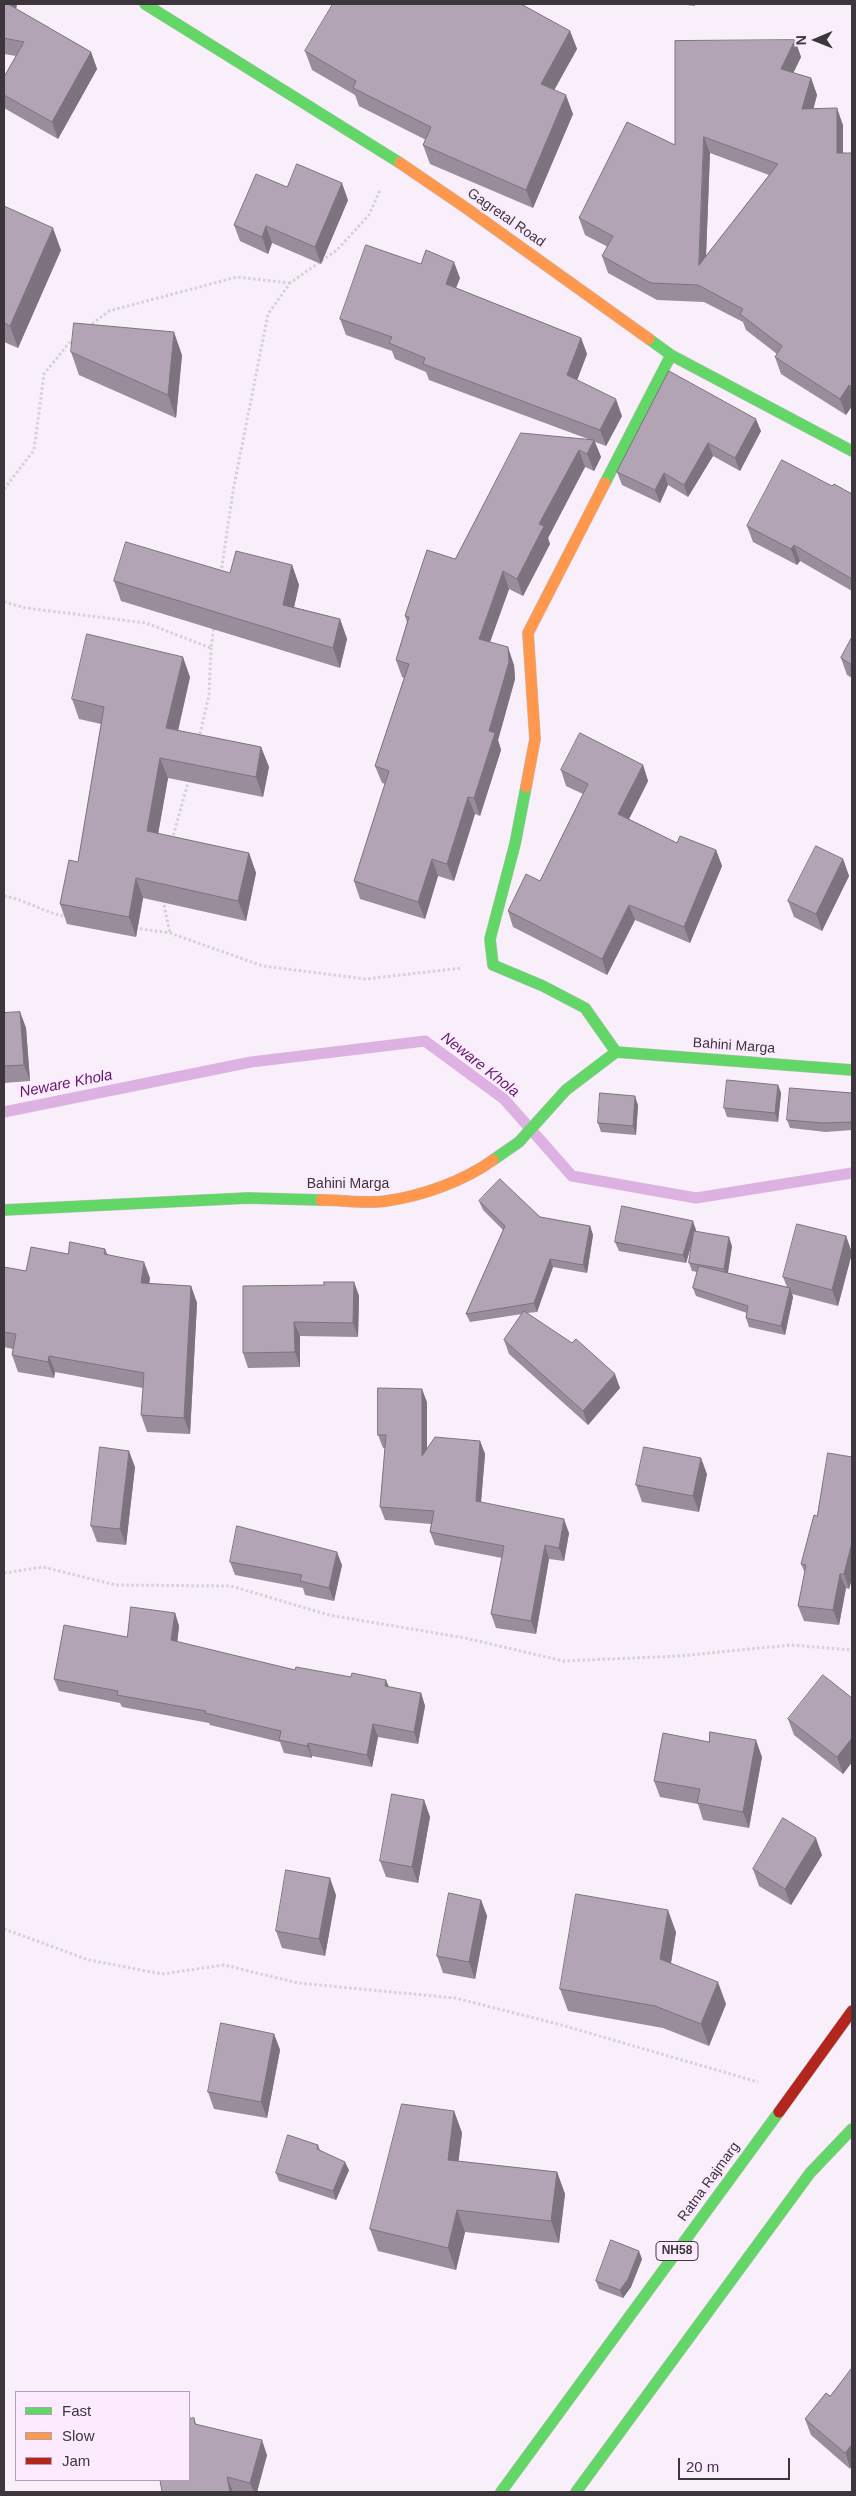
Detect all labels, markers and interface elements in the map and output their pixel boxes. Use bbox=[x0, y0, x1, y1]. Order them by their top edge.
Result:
north arrow bbox=[791, 15, 841, 65]
text: N bbox=[793, 35, 809, 45]
street label: Gagretal Road bbox=[464, 185, 548, 251]
water label: Neware Khola bbox=[437, 1029, 523, 1101]
street label: Bahini Marga bbox=[692, 1035, 776, 1057]
water label: Neware Khola bbox=[18, 1066, 114, 1102]
street label: Bahini Marga bbox=[307, 1176, 389, 1192]
street label: Ratna Rajmarg bbox=[675, 2139, 743, 2225]
road number: NH58 bbox=[656, 2242, 698, 2260]
legend bbox=[15, 2391, 190, 2481]
text: Fast bbox=[62, 2402, 91, 2419]
text: Slow bbox=[62, 2427, 95, 2444]
scale bar bbox=[681, 2448, 794, 2480]
text: Jam bbox=[62, 2452, 90, 2469]
text: 20 m bbox=[686, 2458, 719, 2475]

